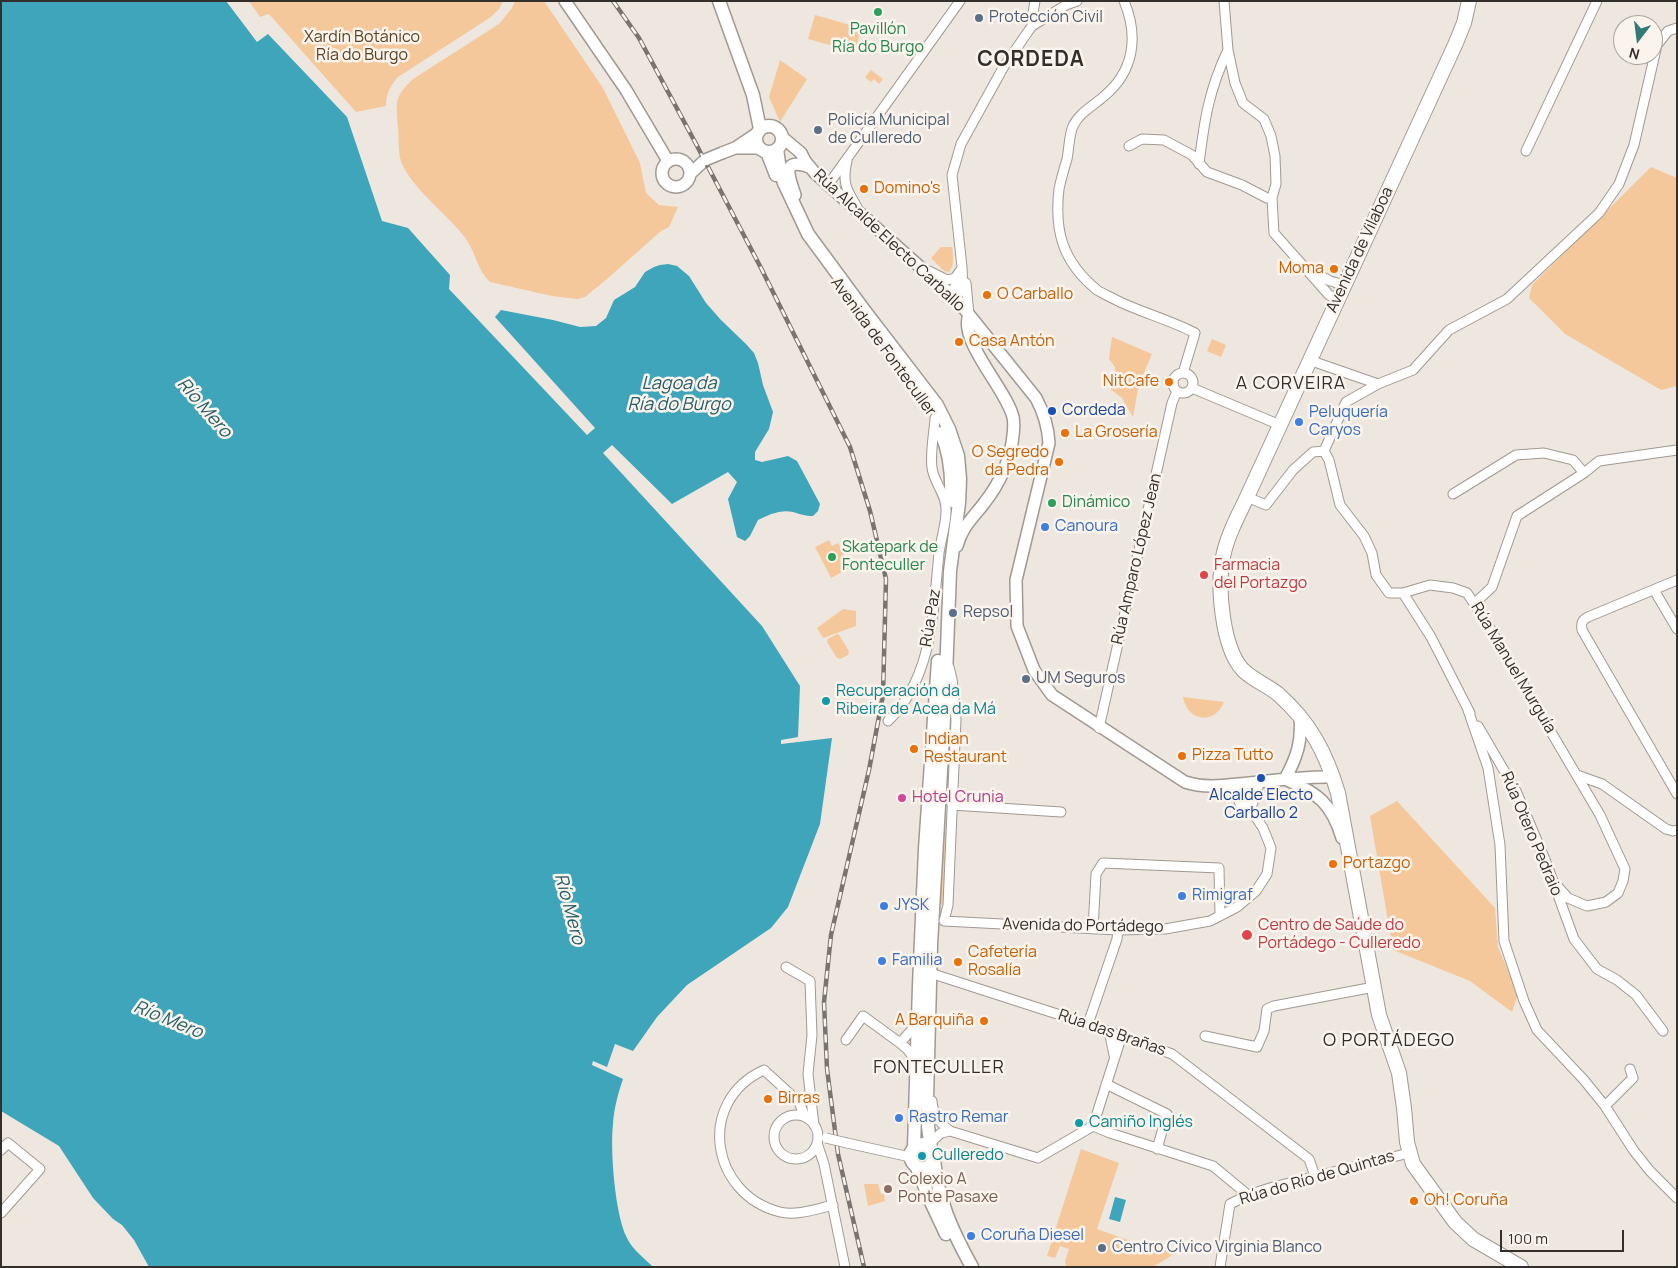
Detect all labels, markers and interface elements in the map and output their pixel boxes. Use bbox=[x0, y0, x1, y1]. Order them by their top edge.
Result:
marker: Pavillón Ría do Burgo bbox=[872, 6, 884, 18]
place label: Protección Civil bbox=[989, 8, 1103, 28]
marker: Protección Civil bbox=[973, 12, 985, 24]
north arrow bbox=[1613, 15, 1663, 65]
place label: Pavillón Ría do Burgo bbox=[832, 20, 924, 58]
park label: Xardín Botánico Ría do Burgo bbox=[304, 28, 420, 66]
text: N bbox=[1627, 44, 1642, 64]
district label: CORDEDA bbox=[976, 47, 1086, 73]
place label: Policía Municipal de Culleredo bbox=[828, 111, 950, 149]
marker: Policía Municipal de Culleredo bbox=[812, 124, 824, 136]
street label: Rúa Alcalde Electo Carballo bbox=[809, 166, 969, 316]
place label: Domino's bbox=[874, 179, 940, 199]
marker: Domino's bbox=[858, 183, 870, 195]
street label: Avenida de Vilaboa bbox=[1322, 184, 1398, 316]
place label: Moma bbox=[1279, 259, 1324, 279]
marker: Moma bbox=[1328, 263, 1340, 275]
street label: Avenida de Fonteculler bbox=[826, 274, 940, 420]
place label: O Carballo bbox=[997, 285, 1073, 305]
marker: O Carballo bbox=[981, 289, 993, 301]
place label: Casa Antón bbox=[969, 332, 1055, 352]
marker: Casa Antón bbox=[953, 336, 965, 348]
place label: NitCafe bbox=[1103, 372, 1159, 392]
water label: Lagoa da Ría do Burgo bbox=[627, 373, 731, 416]
district label: A CORVEIRA bbox=[1235, 373, 1347, 395]
water label: Río Mero bbox=[172, 374, 236, 442]
marker: NitCafe bbox=[1163, 376, 1175, 388]
place label: Cordeda bbox=[1062, 401, 1126, 421]
place label: Peluquería Caryos bbox=[1309, 403, 1388, 441]
marker: Cordeda bbox=[1046, 405, 1058, 417]
marker: Peluquería Caryos bbox=[1293, 416, 1305, 428]
place label: La Grosería bbox=[1075, 423, 1158, 443]
marker: La Grosería bbox=[1059, 427, 1071, 439]
place label: O Segredo da Pedra bbox=[972, 443, 1049, 481]
marker: O Segredo da Pedra bbox=[1053, 456, 1065, 468]
street label: Rúa Amparo López Jean bbox=[1108, 472, 1166, 646]
place label: Dinámico bbox=[1062, 493, 1130, 513]
marker: Dinámico bbox=[1046, 497, 1058, 509]
place label: Canoura bbox=[1055, 517, 1118, 537]
marker: Canoura bbox=[1039, 521, 1051, 533]
place label: Skatepark de Fonteculler bbox=[842, 538, 938, 576]
marker: Skatepark de Fonteculler bbox=[826, 551, 838, 563]
place label: Farmacia del Portazgo bbox=[1214, 556, 1307, 594]
marker: Farmacia del Portazgo bbox=[1198, 569, 1210, 581]
street label: Rúa Paz bbox=[917, 588, 945, 648]
street label: Rúa Manuel Murguía bbox=[1466, 599, 1560, 737]
place label: Repsol bbox=[963, 603, 1013, 623]
marker: Repsol bbox=[947, 607, 959, 619]
place label: UM Seguros bbox=[1036, 669, 1125, 689]
marker: UM Seguros bbox=[1020, 673, 1032, 685]
place label: Recuperación da Ribeira de Acea da Má bbox=[836, 682, 996, 720]
marker: Recuperación da Ribeira de Acea da Má bbox=[820, 695, 832, 707]
place label: Indian Restaurant bbox=[924, 730, 1007, 768]
marker: Indian Restaurant bbox=[908, 743, 920, 755]
place label: Pizza Tutto bbox=[1192, 746, 1274, 766]
marker: Pizza Tutto bbox=[1176, 750, 1188, 762]
street label: Rúa Otero Pedraio bbox=[1496, 769, 1566, 899]
marker: Alcalde Electo Carballo 2 bbox=[1255, 772, 1267, 784]
place label: Alcalde Electo Carballo 2 bbox=[1209, 786, 1313, 824]
place label: Hotel Crunia bbox=[912, 788, 1004, 808]
marker: Hotel Crunia bbox=[896, 792, 908, 804]
place label: Portazgo bbox=[1343, 854, 1411, 874]
marker: Portazgo bbox=[1327, 858, 1339, 870]
water label: Río Mero bbox=[549, 871, 589, 947]
place label: Rimigraf bbox=[1192, 886, 1253, 906]
marker: Rimigraf bbox=[1176, 890, 1188, 902]
place label: JYSK bbox=[894, 896, 929, 916]
marker: JYSK bbox=[878, 900, 890, 912]
street label: Avenida do Portádego bbox=[1002, 915, 1164, 937]
place label: Centro de Saúde do Portádego - Culleredo bbox=[1258, 916, 1421, 954]
marker: Centro de Saúde do Portádego - Culleredo bbox=[1240, 928, 1254, 942]
place label: Cafetería Rosalía bbox=[968, 943, 1037, 981]
place label: Familia bbox=[892, 951, 942, 971]
marker: Familia bbox=[876, 955, 888, 967]
marker: Cafetería Rosalía bbox=[952, 956, 964, 968]
water label: Río Mero bbox=[130, 996, 206, 1044]
street label: Rúa das Brañas bbox=[1056, 1006, 1168, 1060]
place label: A Barquiña bbox=[895, 1011, 974, 1031]
marker: A Barquiña bbox=[978, 1015, 990, 1027]
district label: O PORTÁDEGO bbox=[1322, 1030, 1456, 1052]
district label: FONTECULLER bbox=[872, 1057, 1006, 1079]
place label: Birras bbox=[778, 1089, 820, 1109]
marker: Birras bbox=[762, 1093, 774, 1105]
place label: Rastro Remar bbox=[909, 1108, 1008, 1128]
marker: Rastro Remar bbox=[893, 1112, 905, 1124]
place label: Camiño Inglés bbox=[1089, 1113, 1193, 1133]
marker: Camiño Inglés bbox=[1073, 1117, 1085, 1129]
place label: Culleredo bbox=[932, 1146, 1004, 1166]
street label: Rúa do Río de Quintas bbox=[1237, 1147, 1397, 1209]
marker: Culleredo bbox=[916, 1150, 928, 1162]
place label: Colexio A Ponte Pasaxe bbox=[898, 1170, 998, 1208]
marker: Colexio A Ponte Pasaxe bbox=[882, 1183, 894, 1195]
place label: Oh! Coruña bbox=[1424, 1191, 1508, 1211]
marker: Oh! Coruña bbox=[1408, 1195, 1420, 1207]
scale bar bbox=[1503, 1220, 1627, 1252]
place label: Coruña Diesel bbox=[981, 1226, 1084, 1246]
text: 100 m bbox=[1508, 1228, 1548, 1249]
marker: Coruña Diesel bbox=[965, 1230, 977, 1242]
place label: Centro Cívico Virginia Blanco bbox=[1112, 1238, 1322, 1258]
marker: Centro Cívico Virginia Blanco bbox=[1096, 1242, 1108, 1254]

